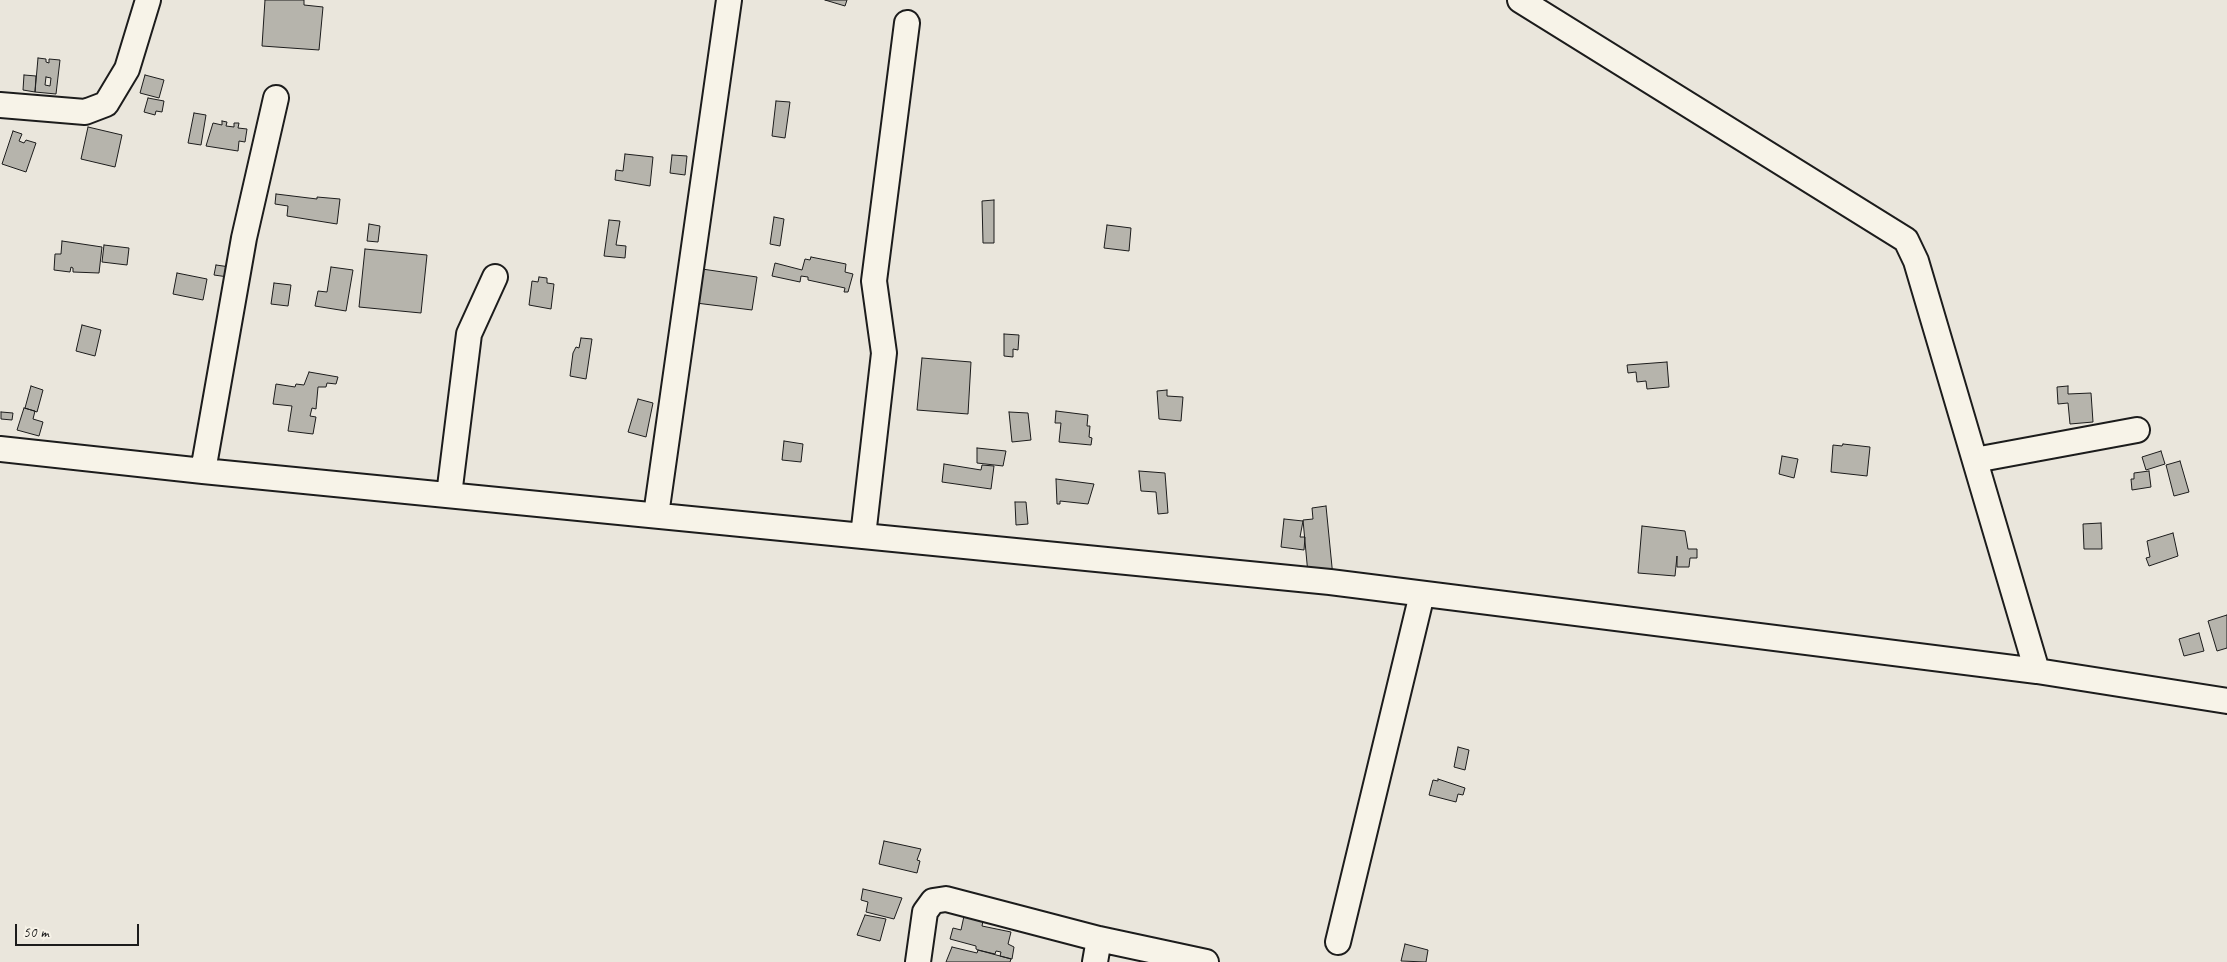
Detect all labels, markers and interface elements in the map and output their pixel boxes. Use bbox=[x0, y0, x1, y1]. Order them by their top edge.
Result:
scale bar bbox=[18, 914, 141, 946]
text: 50 m bbox=[23, 923, 49, 942]

